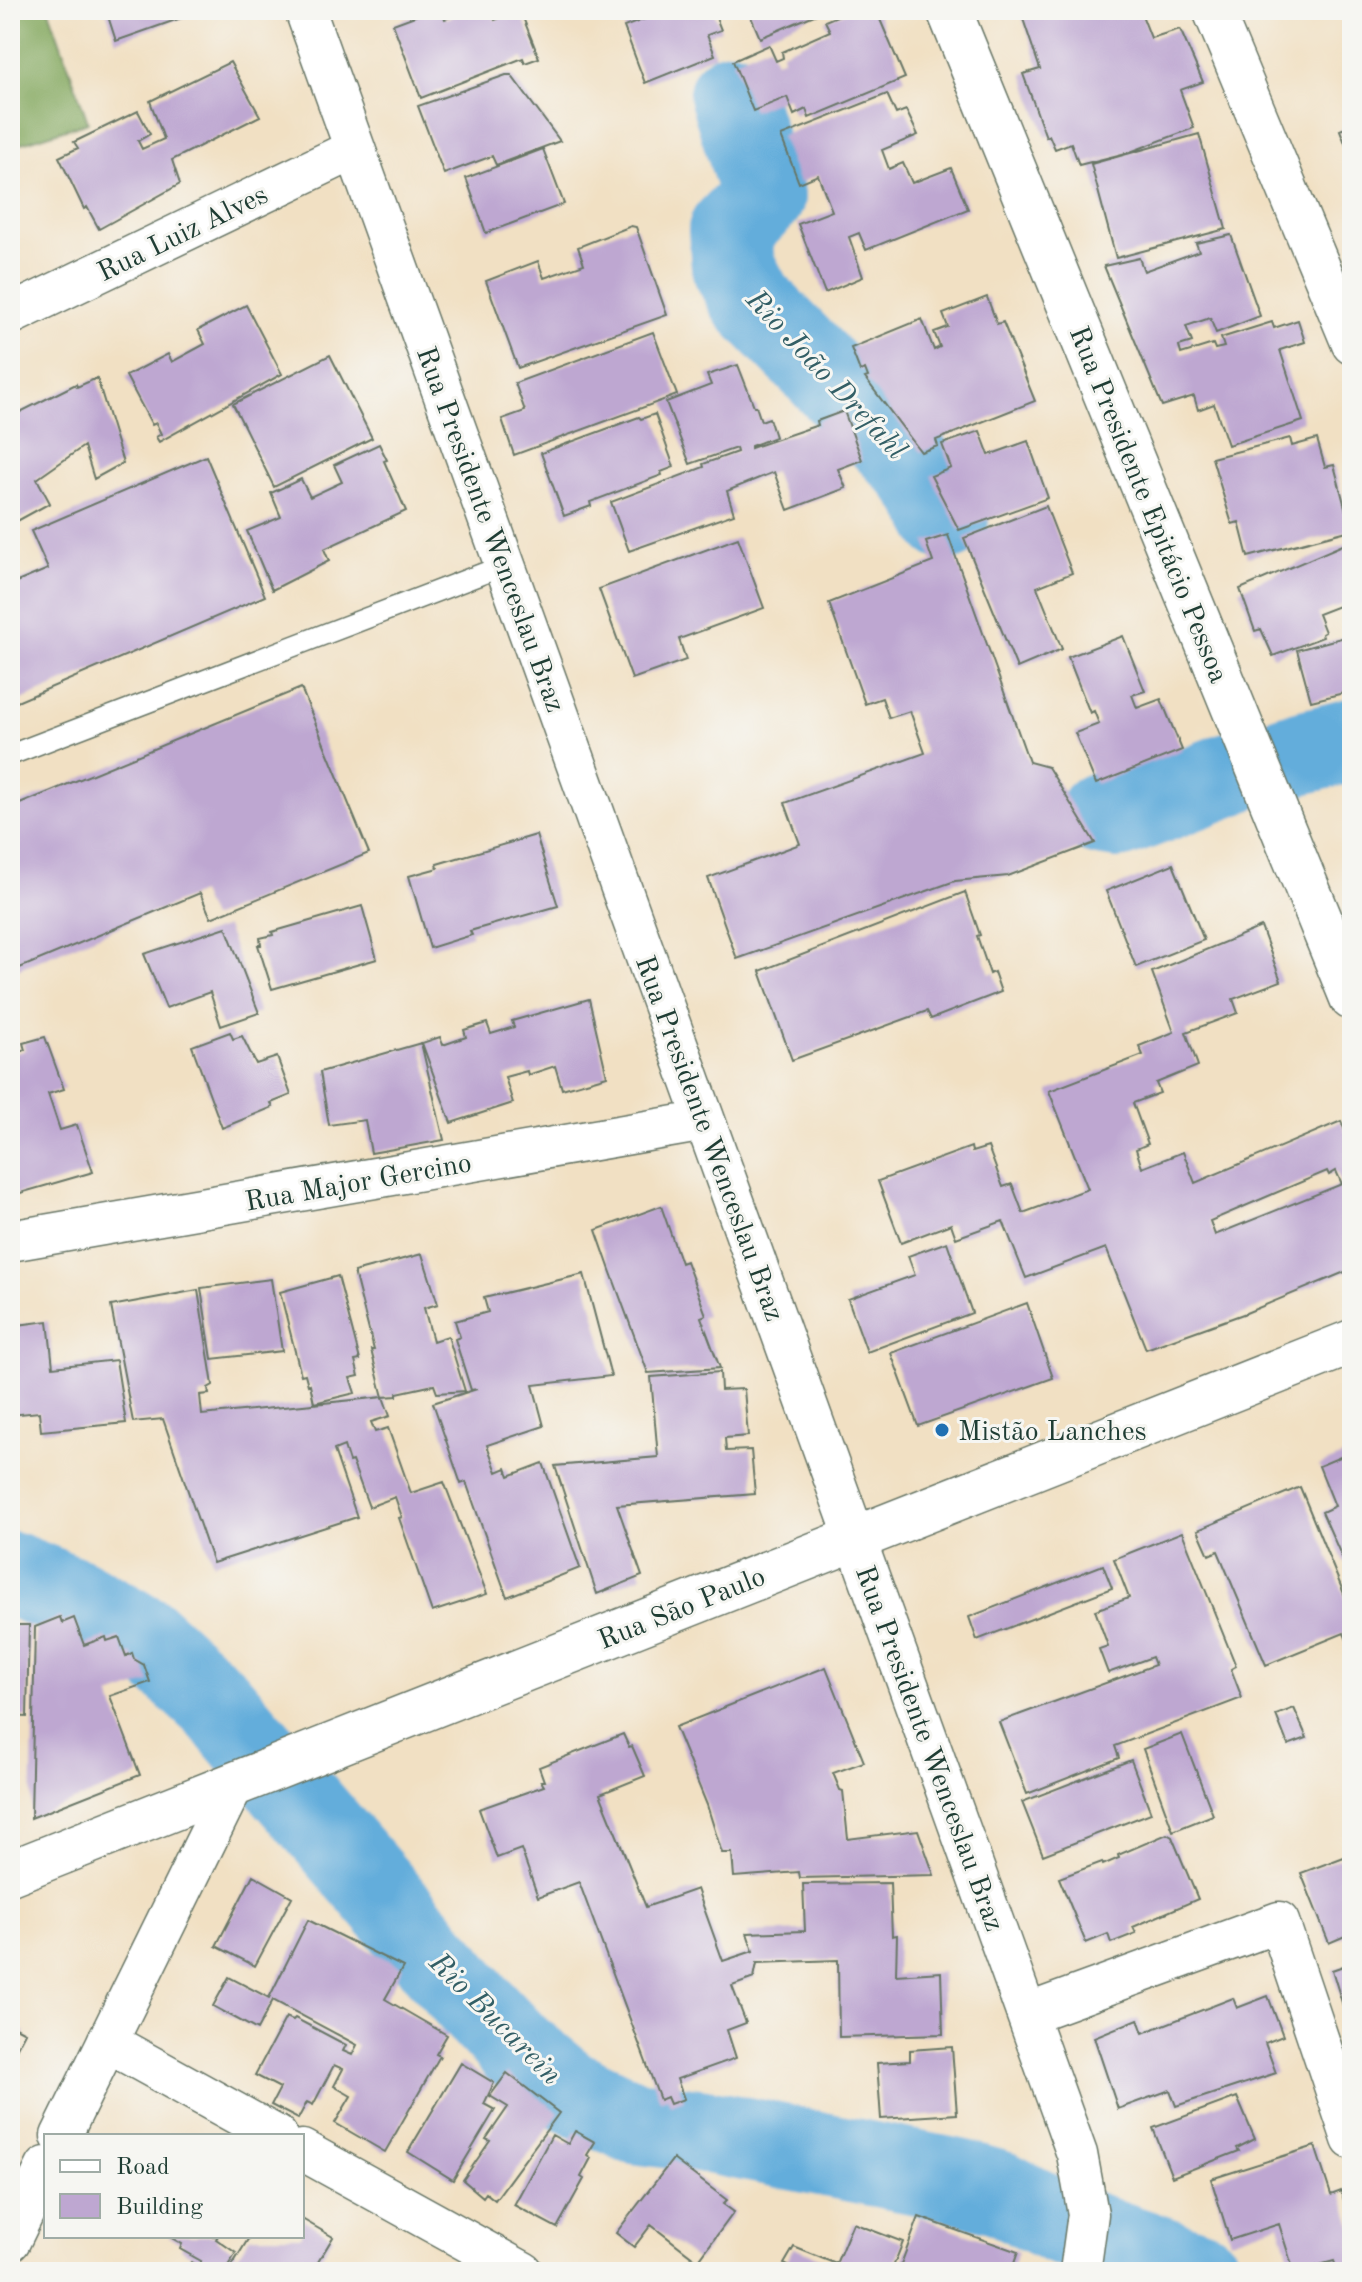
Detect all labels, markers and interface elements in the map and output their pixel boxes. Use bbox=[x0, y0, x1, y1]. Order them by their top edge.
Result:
street label: Rua Luiz Alves bbox=[94, 181, 273, 288]
water label: Rio João Drefahl bbox=[739, 284, 912, 466]
street label: Rua Presidente Epitácio Pessoa bbox=[1063, 323, 1232, 688]
street label: Rua Presidente Wenceslau Braz bbox=[410, 344, 568, 716]
street label: Rua Presidente Wenceslau Braz bbox=[629, 953, 787, 1325]
street label: Rua Major Gercino bbox=[243, 1150, 474, 1218]
place label: Mistão Lanches bbox=[958, 1419, 1147, 1447]
marker: Mistão Lanches bbox=[933, 1421, 951, 1439]
street label: Rua Presidente Wenceslau Braz bbox=[849, 1563, 1007, 1935]
street label: Rua São Paulo bbox=[595, 1564, 770, 1656]
water label: Rio Bucarein bbox=[422, 1947, 566, 2091]
legend bbox=[44, 2134, 304, 2238]
text: Road bbox=[116, 2156, 169, 2180]
text: Building bbox=[116, 2196, 203, 2220]

